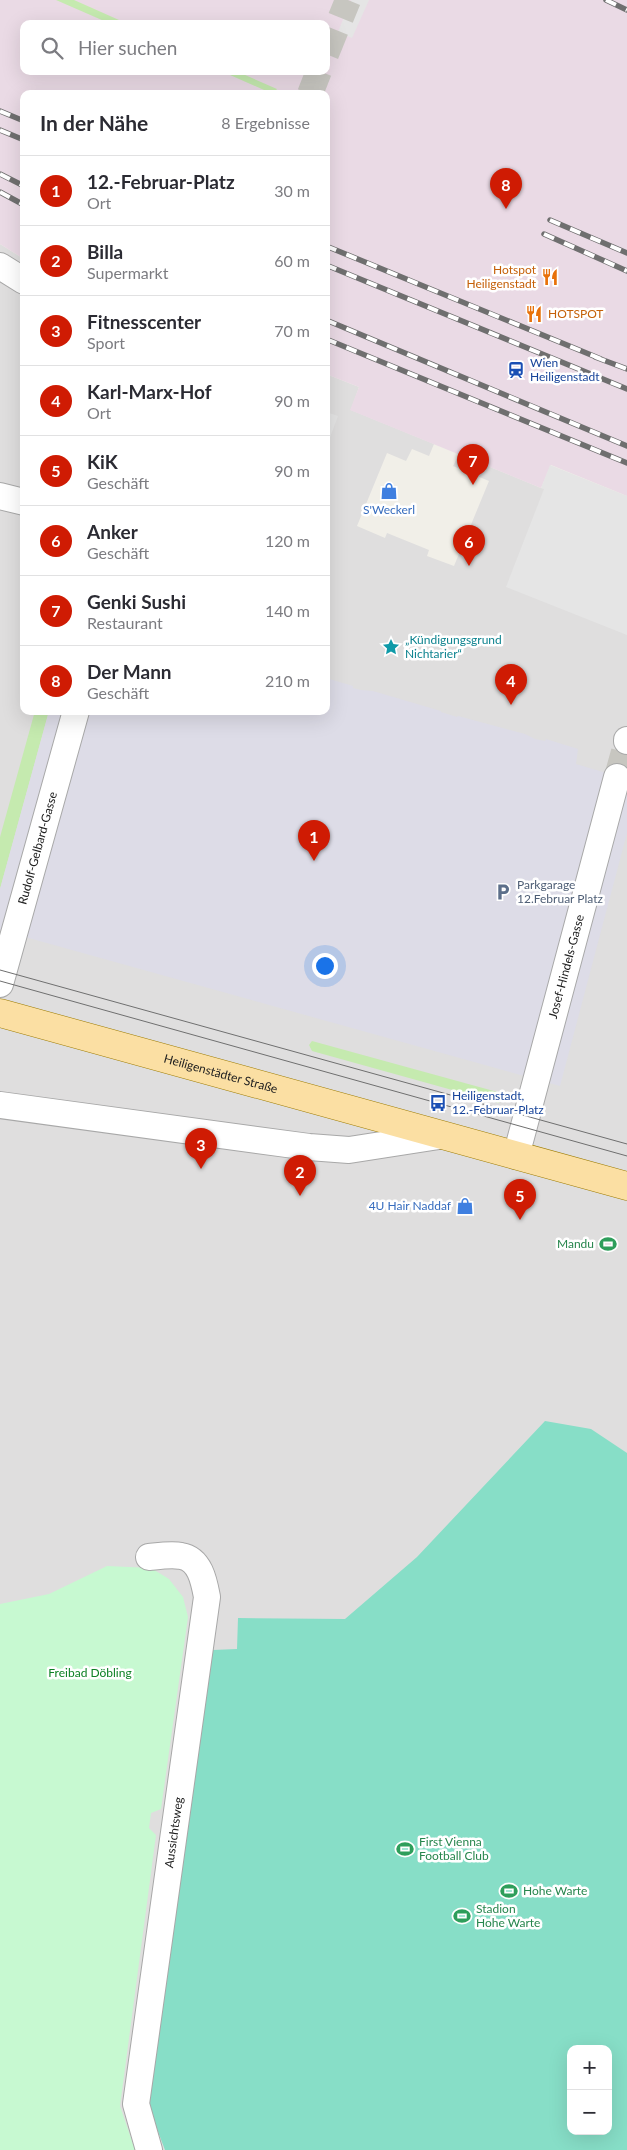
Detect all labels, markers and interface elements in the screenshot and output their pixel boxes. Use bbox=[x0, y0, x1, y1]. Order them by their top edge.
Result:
search box bbox=[20, 20, 330, 75]
icon: search bbox=[38, 34, 66, 62]
text: Hier suchen bbox=[78, 36, 177, 59]
text: In der Nähe bbox=[40, 110, 148, 135]
text: 8 Ergebnisse bbox=[221, 113, 310, 132]
pin: 8 bbox=[490, 168, 522, 209]
text: 12.-Februar-Platz bbox=[87, 170, 235, 193]
text: 1 bbox=[51, 181, 61, 200]
text: 30 m bbox=[274, 181, 310, 200]
text: Ort bbox=[87, 193, 111, 212]
text: Billa bbox=[87, 240, 123, 263]
text: 2 bbox=[51, 251, 61, 270]
text: 60 m bbox=[274, 251, 310, 270]
place label: Hotspot Heiligenstadt bbox=[466, 262, 537, 291]
text: Supermarkt bbox=[87, 263, 168, 282]
restaurant icon: Hotspot Heiligenstadt bbox=[540, 267, 560, 287]
restaurant icon: HOTSPOT bbox=[524, 304, 544, 324]
place label: HOTSPOT bbox=[548, 306, 603, 321]
text: Fitnesscenter bbox=[87, 310, 201, 333]
text: 3 bbox=[51, 321, 61, 340]
text: 70 m bbox=[274, 321, 310, 340]
text: Sport bbox=[87, 333, 125, 352]
place label: Wien Heiligenstadt bbox=[530, 355, 600, 384]
station icon: Wien Heiligenstadt bbox=[506, 360, 526, 380]
text: Karl-Marx-Hof bbox=[87, 380, 212, 403]
text: 4 bbox=[51, 391, 61, 410]
text: 90 m bbox=[274, 391, 310, 410]
text: Ort bbox=[87, 403, 111, 422]
pin: 7 bbox=[457, 444, 489, 485]
text: KiK bbox=[87, 450, 118, 473]
text: 5 bbox=[51, 461, 61, 480]
text: 90 m bbox=[274, 461, 310, 480]
text: Geschäft bbox=[87, 473, 149, 492]
shop icon: S'Weckerl bbox=[379, 481, 399, 501]
place label: S'Weckerl bbox=[363, 502, 415, 517]
text: Anker bbox=[87, 520, 138, 543]
pin: 6 bbox=[453, 525, 485, 566]
text: 6 bbox=[51, 531, 61, 550]
text: 120 m bbox=[265, 531, 310, 550]
text: Geschäft bbox=[87, 543, 149, 562]
text: Genki Sushi bbox=[87, 590, 186, 613]
text: 7 bbox=[51, 601, 61, 620]
text: 140 m bbox=[265, 601, 310, 620]
text: Restaurant bbox=[87, 613, 163, 632]
place label: „Kündigungsgrund Nichtarier“ bbox=[405, 632, 502, 661]
place icon: „Kündigungsgrund Nichtarier“ bbox=[381, 637, 401, 657]
text: Der Mann bbox=[87, 660, 172, 683]
pin: 4 bbox=[495, 664, 527, 705]
text: 8 bbox=[51, 671, 61, 690]
text: 210 m bbox=[265, 671, 310, 690]
text: Geschäft bbox=[87, 683, 149, 702]
street label: Rudolf-Gelbard-Gasse bbox=[15, 790, 60, 906]
pin: 1 bbox=[298, 820, 330, 861]
place label: Parkgarage 12.Februar Platz bbox=[517, 877, 603, 906]
parking icon: Parkgarage 12.Februar Platz bbox=[493, 882, 513, 902]
street label: Josef-Hindels-Gasse bbox=[545, 913, 587, 1020]
your location bbox=[312, 953, 338, 979]
street label: Heiligenstädter Straße bbox=[162, 1051, 279, 1096]
place label: Heiligenstadt, 12.-Februar-Platz bbox=[452, 1088, 544, 1117]
bus stop icon: Heiligenstadt, 12.-Februar-Platz bbox=[428, 1093, 448, 1113]
pin: 3 bbox=[185, 1128, 217, 1169]
pin: 2 bbox=[284, 1155, 316, 1196]
pin: 5 bbox=[504, 1179, 536, 1220]
shop icon: 4U Hair Naddaf bbox=[455, 1196, 475, 1216]
place label: 4U Hair Naddaf bbox=[369, 1198, 452, 1213]
sports icon: Mandu bbox=[598, 1234, 618, 1254]
place label: Mandu bbox=[557, 1236, 594, 1251]
park label: Freibad Döbling bbox=[48, 1665, 132, 1680]
street label: Aussichtsweg bbox=[161, 1796, 186, 1869]
place label: First Vienna Football Club bbox=[419, 1834, 489, 1863]
sports icon: First Vienna Football Club bbox=[395, 1839, 415, 1859]
sports icon: Hohe Warte bbox=[499, 1881, 519, 1901]
place label: Hohe Warte bbox=[523, 1883, 587, 1898]
place label: Stadion Hohe Warte bbox=[476, 1901, 540, 1930]
sports icon: Stadion Hohe Warte bbox=[452, 1906, 472, 1926]
map controls bbox=[567, 2045, 612, 2135]
button: + bbox=[567, 2045, 612, 2090]
button: − bbox=[567, 2090, 612, 2135]

